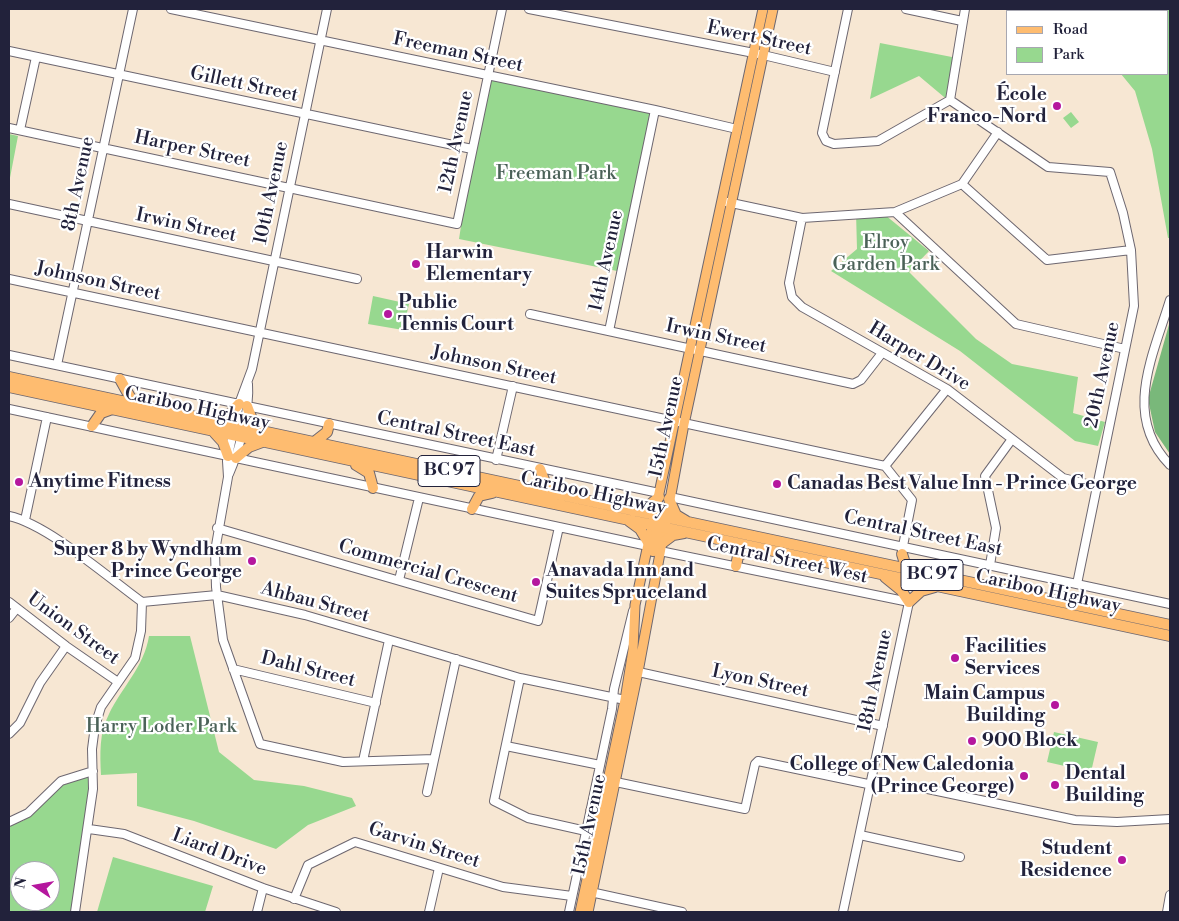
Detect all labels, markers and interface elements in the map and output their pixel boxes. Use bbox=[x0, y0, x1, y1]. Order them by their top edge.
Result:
legend bbox=[1006, 10, 1169, 75]
street label: Ewert Street bbox=[704, 17, 814, 61]
text: Road bbox=[1053, 20, 1088, 39]
street label: Freeman Street bbox=[391, 28, 525, 78]
text: Park bbox=[1053, 45, 1084, 64]
street label: Gillett Street bbox=[188, 62, 300, 108]
place label: École Franco-Nord bbox=[927, 84, 1047, 128]
street label: 12th Avenue bbox=[435, 89, 479, 195]
marker: École Franco-Nord bbox=[1051, 100, 1063, 112]
street label: Harper Street bbox=[132, 127, 252, 173]
street label: 8th Avenue bbox=[58, 134, 100, 234]
street label: 10th Avenue bbox=[250, 139, 294, 247]
park label: Freeman Park bbox=[496, 163, 616, 185]
street label: Irwin Street bbox=[134, 204, 238, 248]
street label: 14th Avenue bbox=[585, 208, 629, 314]
park label: Elroy Garden Park bbox=[833, 232, 939, 276]
place label: Harwin Elementary bbox=[426, 242, 532, 286]
street label: Johnson Street bbox=[33, 258, 163, 306]
marker: Harwin Elementary bbox=[410, 258, 422, 270]
place label: Public Tennis Court bbox=[398, 292, 514, 336]
marker: Public Tennis Court bbox=[382, 308, 394, 320]
street label: Irwin Street bbox=[664, 315, 768, 359]
street label: Harper Drive bbox=[864, 318, 974, 396]
street label: 20th Avenue bbox=[1081, 320, 1125, 430]
street label: Johnson Street bbox=[429, 342, 559, 390]
street label: 15th Avenue bbox=[645, 374, 689, 480]
street label: Cariboo Highway bbox=[122, 382, 272, 436]
street label: Central Street East bbox=[375, 407, 537, 463]
road number: BC 97 bbox=[418, 456, 480, 486]
street label: Cariboo Highway bbox=[518, 467, 668, 521]
place label: Anytime Fitness bbox=[29, 471, 171, 493]
place label: Canadas Best Value Inn - Prince George bbox=[787, 473, 1137, 495]
marker: Anytime Fitness bbox=[13, 476, 25, 488]
marker: Canadas Best Value Inn - Prince George bbox=[771, 478, 783, 490]
street label: Central Street East bbox=[842, 506, 1004, 562]
street label: Central Street West bbox=[704, 533, 870, 589]
street label: Commercial Crescent bbox=[336, 535, 520, 609]
place label: Super 8 by Wyndham Prince George bbox=[54, 539, 242, 583]
marker: Super 8 by Wyndham Prince George bbox=[246, 555, 258, 567]
place label: Anavada Inn and Suites Spruceland bbox=[546, 560, 707, 604]
road number: BC 97 bbox=[901, 560, 963, 590]
street label: Cariboo Highway bbox=[973, 565, 1123, 619]
marker: Anavada Inn and Suites Spruceland bbox=[530, 576, 542, 588]
street label: Ahbau Street bbox=[258, 578, 372, 628]
street label: Union Street bbox=[22, 588, 124, 670]
street label: 18th Avenue bbox=[854, 628, 898, 734]
place label: Facilities Services bbox=[965, 636, 1046, 680]
street label: Dahl Street bbox=[258, 647, 358, 693]
marker: Facilities Services bbox=[949, 652, 961, 664]
street label: Lyon Street bbox=[709, 661, 811, 703]
place label: Main Campus Building bbox=[924, 683, 1045, 727]
marker: Main Campus Building bbox=[1049, 699, 1061, 711]
park label: Harry Loder Park bbox=[86, 716, 236, 738]
place label: 900 Block bbox=[982, 730, 1078, 752]
marker: 900 Block bbox=[966, 735, 978, 747]
place label: College of New Caledonia (Prince George) bbox=[790, 754, 1014, 798]
place label: Dental Building bbox=[1065, 763, 1144, 807]
marker: College of New Caledonia (Prince George) bbox=[1018, 770, 1030, 782]
street label: 15th Avenue bbox=[568, 772, 612, 878]
marker: Dental Building bbox=[1049, 779, 1061, 791]
street label: Garvin Street bbox=[366, 818, 482, 874]
street label: Liard Drive bbox=[168, 825, 270, 881]
place label: Student Residence bbox=[1020, 838, 1112, 882]
marker: Student Residence bbox=[1116, 854, 1128, 866]
north arrow bbox=[10, 861, 60, 911]
text: N bbox=[11, 876, 31, 890]

